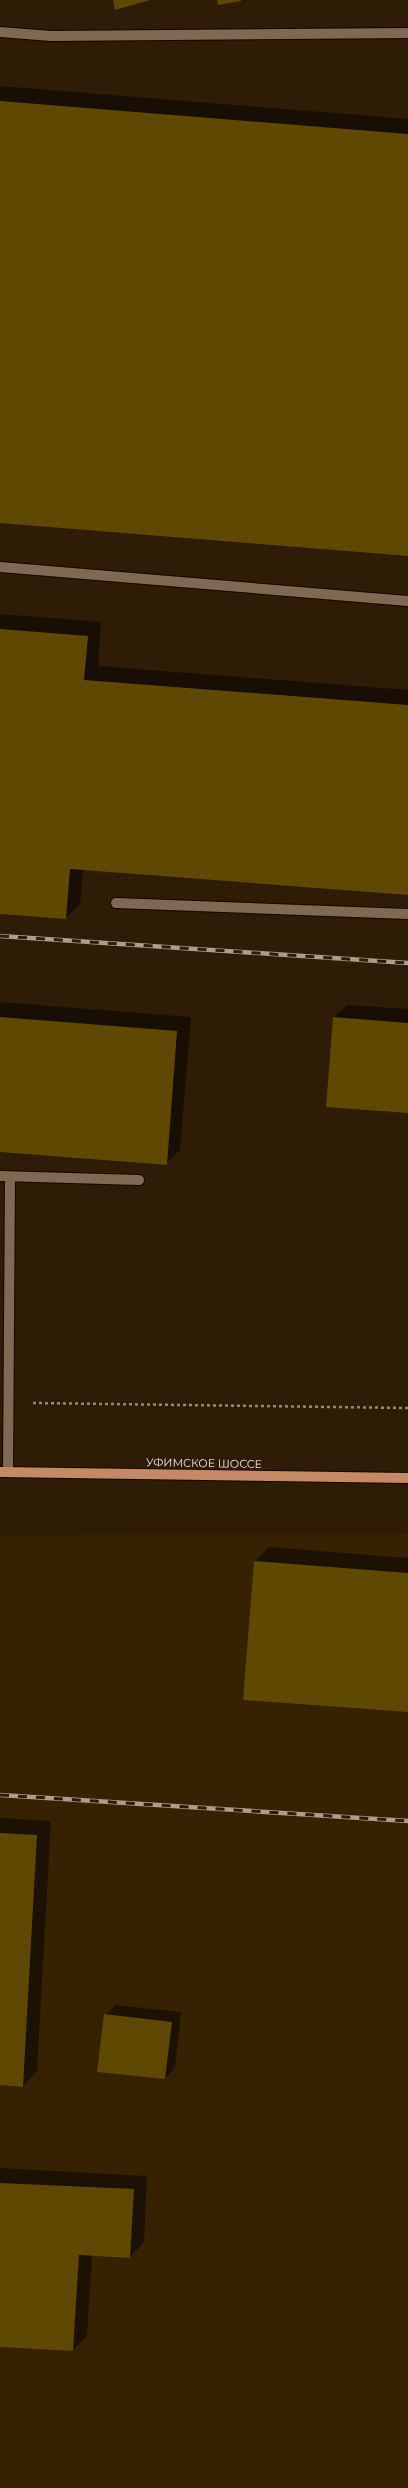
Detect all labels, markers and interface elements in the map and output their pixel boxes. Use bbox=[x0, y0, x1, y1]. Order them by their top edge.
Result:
street label: УФИМСКОЕ ШОССЕ bbox=[146, 1455, 262, 1471]

